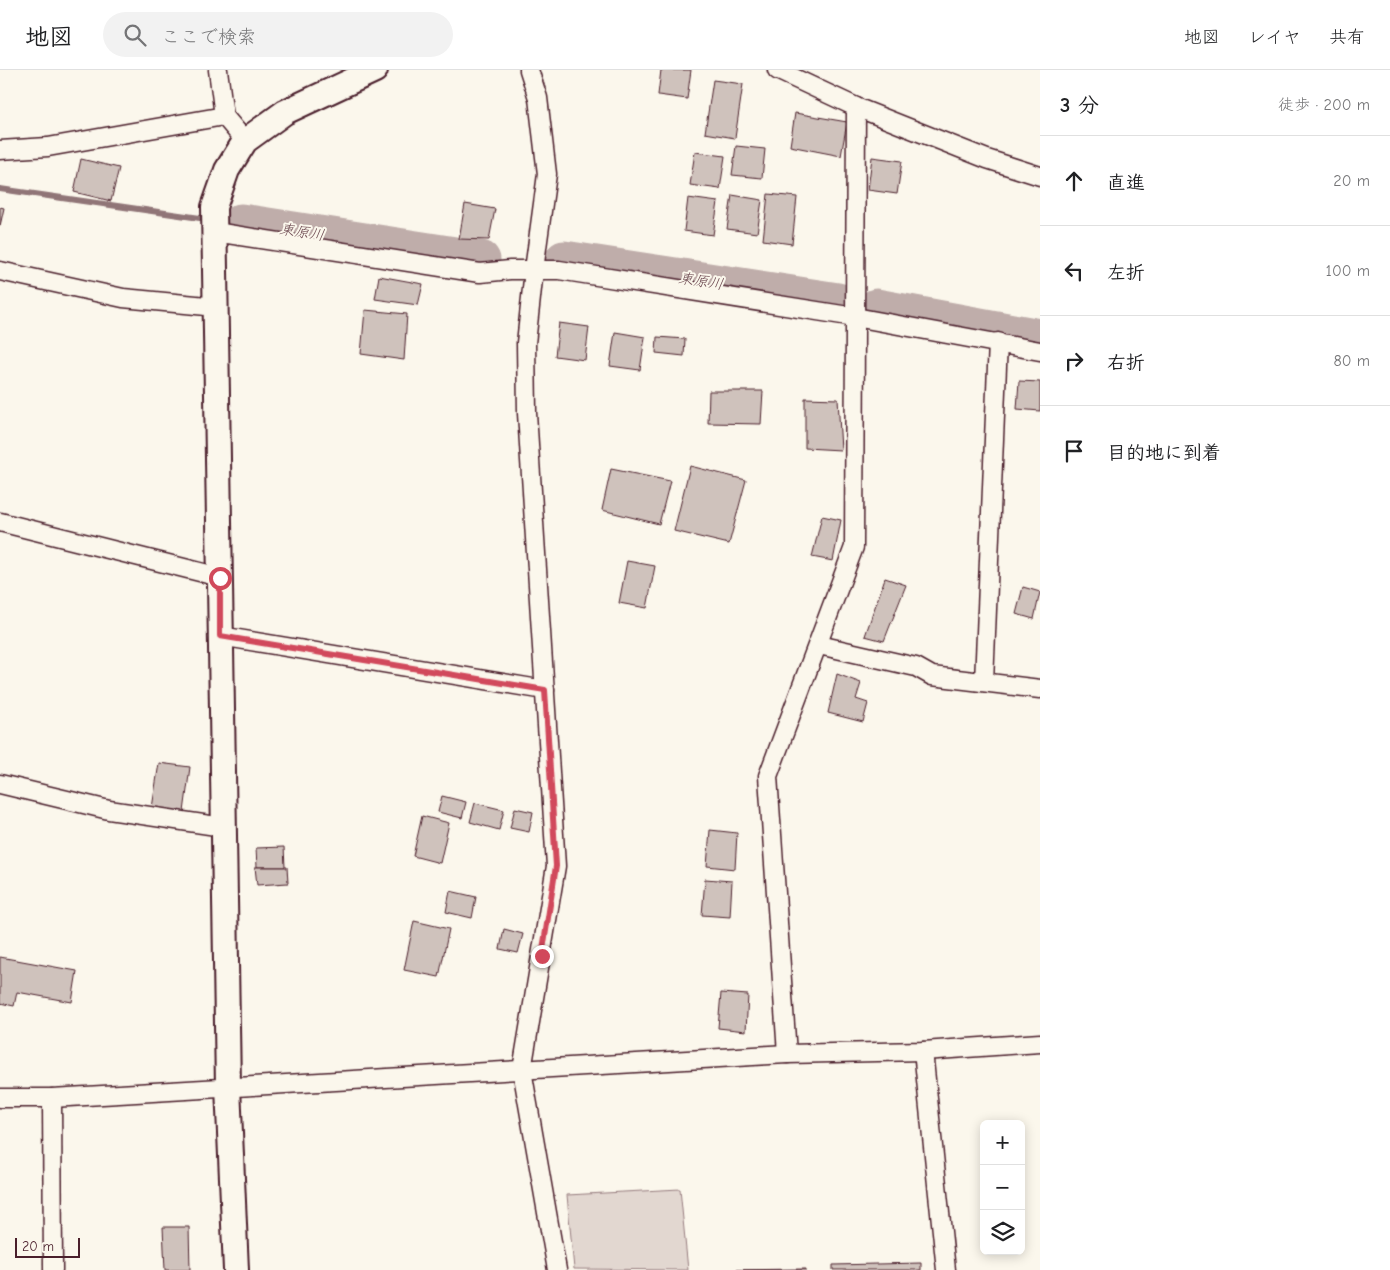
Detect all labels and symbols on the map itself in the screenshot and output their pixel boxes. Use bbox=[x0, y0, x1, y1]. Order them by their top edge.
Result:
water label: 東原川 bbox=[278, 220, 326, 244]
water label: 東原川 bbox=[677, 269, 725, 293]
route start bbox=[209, 567, 232, 590]
route end bbox=[531, 945, 554, 968]
scale bar bbox=[15, 1235, 80, 1258]

